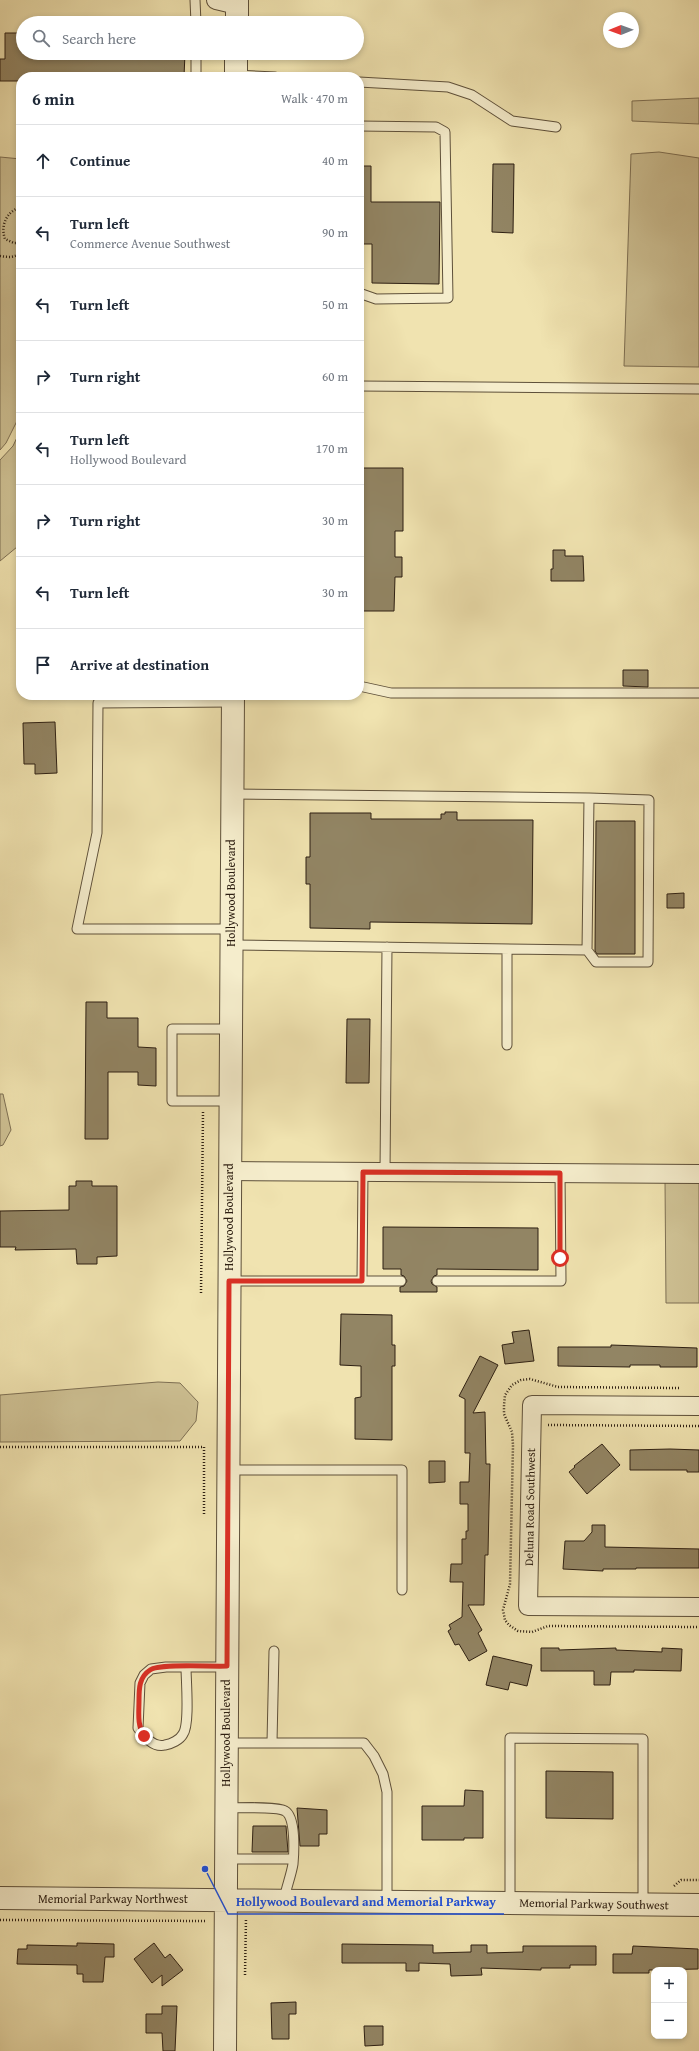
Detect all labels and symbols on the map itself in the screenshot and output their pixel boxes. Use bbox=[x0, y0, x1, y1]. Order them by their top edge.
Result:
north arrow bbox=[603, 12, 639, 48]
street label: Hollywood Boulevard bbox=[222, 839, 239, 947]
street label: Hollywood Boulevard bbox=[220, 1163, 237, 1271]
route start bbox=[551, 1249, 569, 1267]
street label: Deluna Road Southwest bbox=[520, 1447, 539, 1566]
street label: Hollywood Boulevard bbox=[217, 1679, 234, 1787]
route end bbox=[135, 1727, 153, 1745]
callout: Hollywood Boulevard and Memorial Parkway bbox=[228, 1889, 504, 1914]
street label: Memorial Parkway Northwest bbox=[38, 1890, 189, 1907]
text: Hollywood Boulevard and Memorial Parkway bbox=[236, 1892, 496, 1911]
street label: Memorial Parkway Southwest bbox=[519, 1894, 670, 1913]

